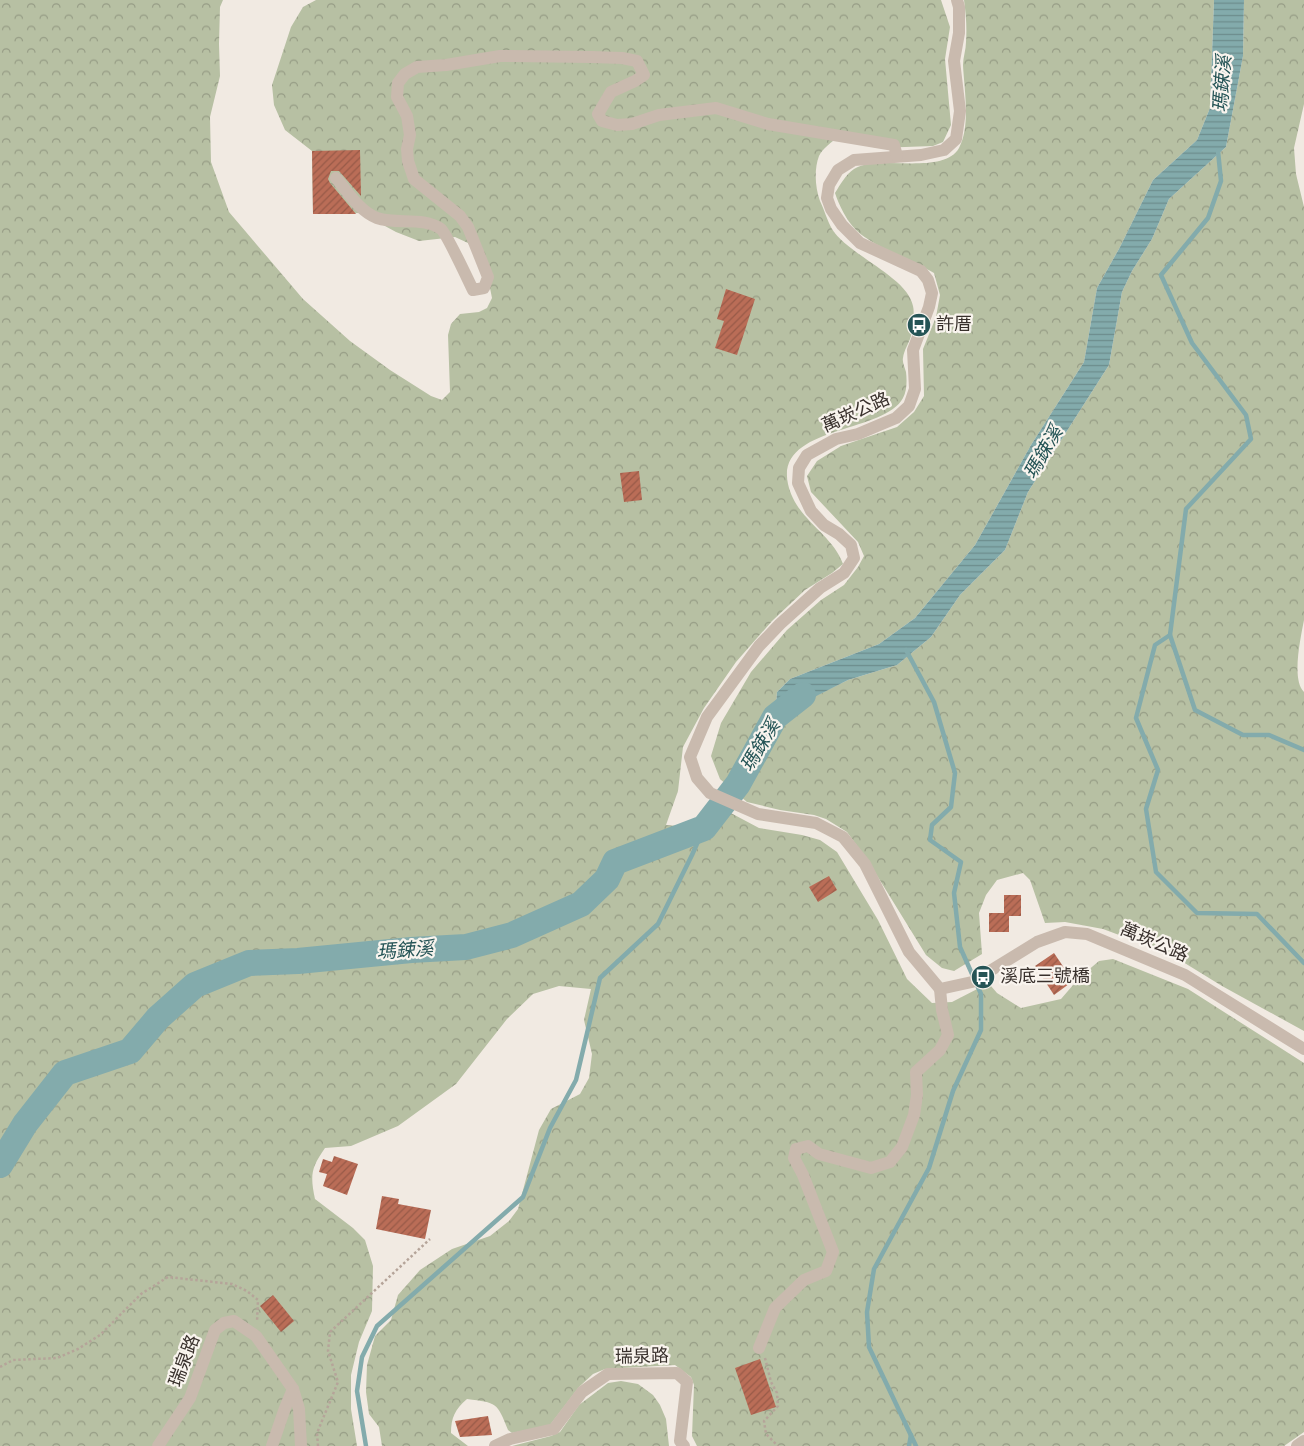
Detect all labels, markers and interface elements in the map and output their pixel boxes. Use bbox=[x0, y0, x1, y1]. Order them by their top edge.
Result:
water label: 瑪鋉溪 bbox=[1210, 52, 1235, 113]
bus stop icon: 許厝 bbox=[906, 312, 932, 338]
place label: 許厝 bbox=[936, 314, 972, 334]
street label: 萬崁公路 bbox=[819, 388, 893, 436]
water label: 瑪鋉溪 bbox=[1020, 420, 1068, 482]
water label: 瑪鋉溪 bbox=[736, 713, 785, 775]
street label: 萬崁公路 bbox=[1117, 919, 1191, 965]
water label: 瑪鋉溪 bbox=[376, 937, 437, 962]
bus stop icon: 溪底三號橋 bbox=[970, 964, 996, 990]
place label: 溪底三號橋 bbox=[1000, 966, 1090, 986]
street label: 瑞泉路 bbox=[165, 1332, 203, 1389]
street label: 瑞泉路 bbox=[615, 1346, 669, 1366]

